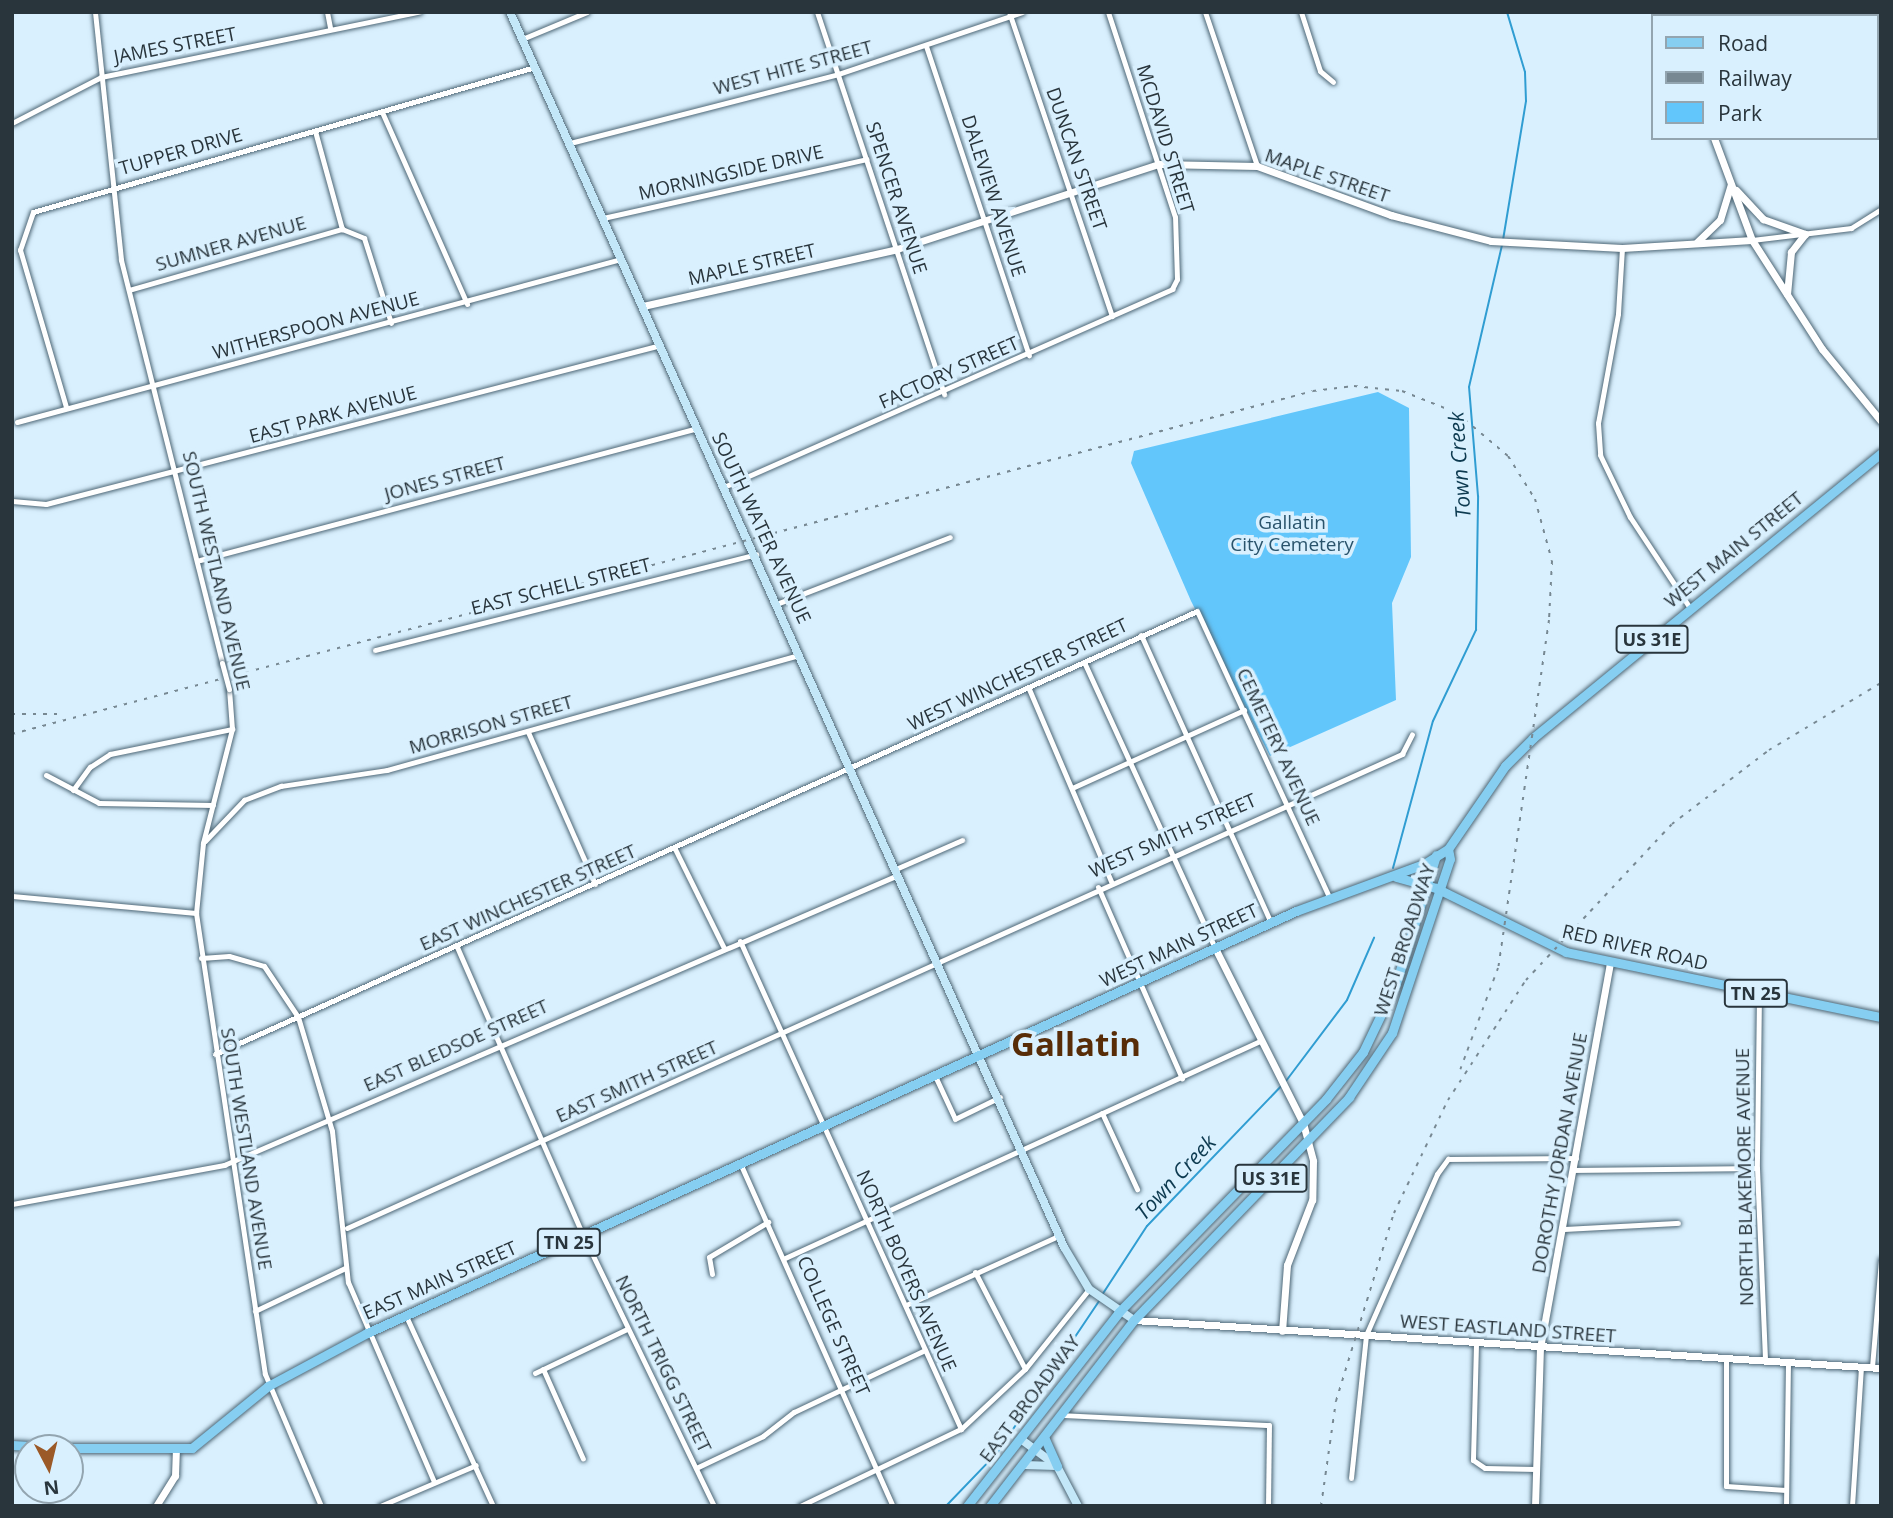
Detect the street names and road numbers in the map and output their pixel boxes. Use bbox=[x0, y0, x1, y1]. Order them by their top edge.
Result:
street label: JAMES STREET bbox=[112, 23, 238, 69]
street label: WEST HITE STREET bbox=[711, 36, 875, 100]
street label: MCDAVID STREET bbox=[1132, 62, 1198, 216]
street label: DUNCAN STREET bbox=[1041, 85, 1111, 233]
street label: DALEVIEW AVENUE bbox=[956, 112, 1030, 280]
street label: SPENCER AVENUE bbox=[861, 119, 931, 277]
street label: TUPPER DRIVE bbox=[117, 124, 245, 180]
street label: MORNINGSIDE DRIVE bbox=[636, 141, 826, 205]
street label: MAPLE STREET bbox=[1262, 144, 1392, 208]
street label: SUMNER AVENUE bbox=[153, 212, 309, 276]
street label: MAPLE STREET bbox=[686, 239, 818, 291]
street label: WITHERSPOON AVENUE bbox=[210, 287, 422, 365]
street label: FACTORY STREET bbox=[876, 332, 1022, 414]
street label: EAST PARK AVENUE bbox=[247, 382, 419, 448]
street label: SOUTH WATER AVENUE bbox=[707, 429, 815, 627]
street label: SOUTH WESTLAND AVENUE bbox=[177, 449, 255, 693]
street label: JONES STREET bbox=[382, 452, 508, 506]
street label: WEST MAIN STREET bbox=[1660, 487, 1808, 613]
street label: EAST SCHELL STREET bbox=[469, 554, 653, 620]
street label: WEST WINCHESTER STREET bbox=[904, 614, 1132, 736]
road number: US 31E bbox=[1615, 624, 1689, 654]
street label: CEMETERY AVENUE bbox=[1232, 665, 1324, 829]
street label: MORRISON STREET bbox=[407, 691, 575, 759]
street label: WEST SMITH STREET bbox=[1086, 789, 1260, 883]
street label: EAST WINCHESTER STREET bbox=[416, 840, 640, 956]
street label: WEST BROADWAY bbox=[1370, 861, 1440, 1019]
street label: WEST MAIN STREET bbox=[1096, 899, 1262, 993]
street label: RED RIVER ROAD bbox=[1560, 920, 1710, 976]
road number: TN 25 bbox=[1723, 978, 1789, 1008]
street label: EAST BLEDSOE STREET bbox=[360, 995, 552, 1097]
street label: SOUTH WESTLAND AVENUE bbox=[216, 1026, 276, 1272]
street label: DOROTHY JORDAN AVENUE bbox=[1528, 1031, 1592, 1275]
street label: EAST SMITH STREET bbox=[553, 1036, 721, 1128]
street label: NORTH BLAKEMORE AVENUE bbox=[1731, 1048, 1759, 1306]
road number: US 31E bbox=[1234, 1163, 1308, 1192]
street label: NORTH BOYERS AVENUE bbox=[851, 1167, 961, 1375]
road number: TN 25 bbox=[536, 1227, 602, 1256]
street label: EAST MAIN STREET bbox=[359, 1237, 521, 1325]
street label: COLLEGE STREET bbox=[792, 1253, 874, 1399]
street label: NORTH TRIGG STREET bbox=[610, 1272, 716, 1456]
street label: WEST EASTLAND STREET bbox=[1399, 1310, 1617, 1348]
street label: EAST BROADWAY bbox=[975, 1331, 1085, 1467]

